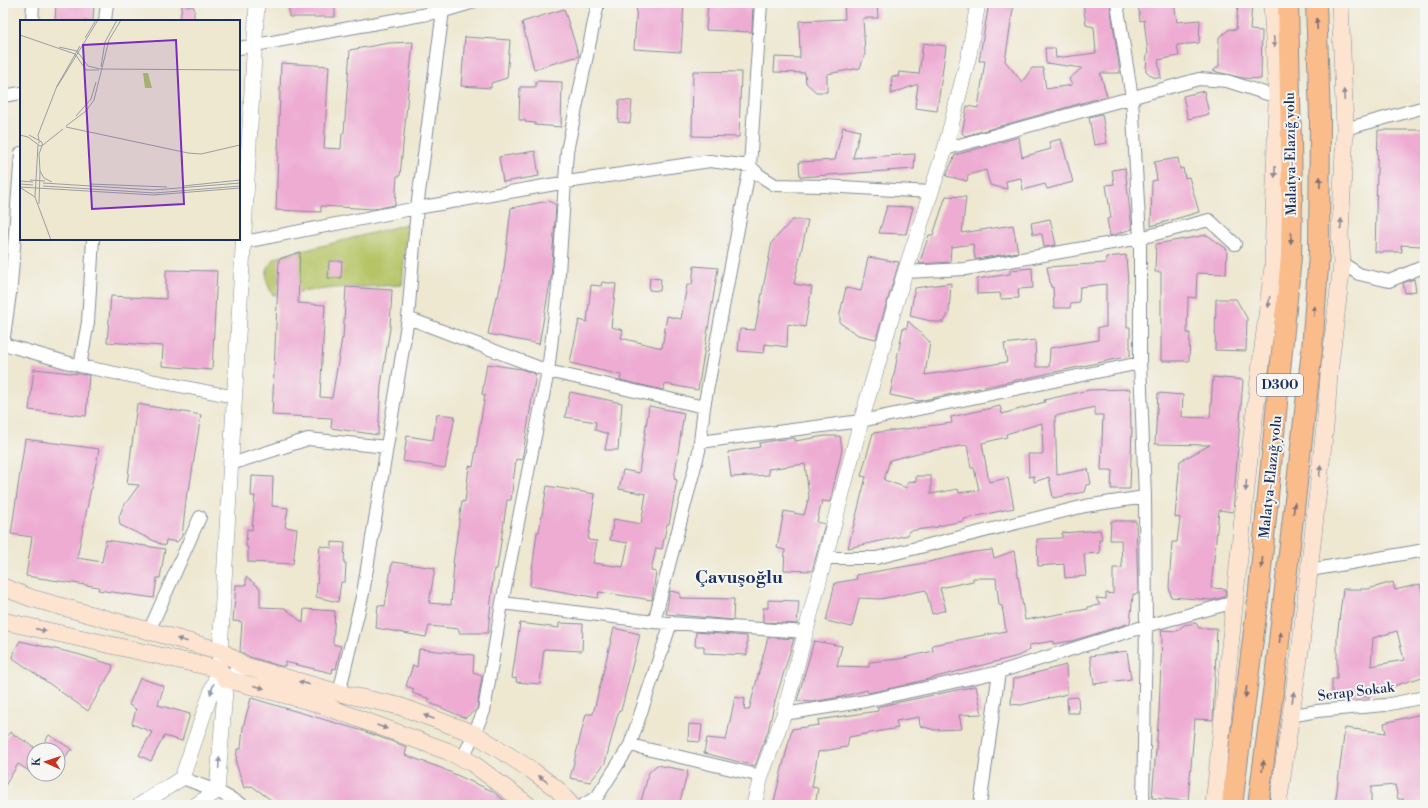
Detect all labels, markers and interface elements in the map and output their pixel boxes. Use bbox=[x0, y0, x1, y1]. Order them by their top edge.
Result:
one-way arrow bbox=[1314, 17, 1320, 30]
inset map bbox=[20, 20, 240, 240]
one-way arrow bbox=[1270, 36, 1277, 48]
one-way arrow bbox=[1340, 89, 1347, 101]
street label: Malatya-Elazığ yolu bbox=[1281, 92, 1301, 216]
one-way arrow bbox=[1272, 166, 1278, 179]
one-way arrow bbox=[1317, 175, 1323, 188]
one-way arrow bbox=[1338, 217, 1344, 230]
one-way arrow bbox=[1288, 232, 1294, 245]
one-way arrow bbox=[1266, 295, 1272, 308]
one-way arrow bbox=[1311, 305, 1318, 317]
road number: D300 bbox=[1257, 374, 1303, 396]
street label: Malatya-Elazığ yolu bbox=[1256, 414, 1286, 540]
one-way arrow bbox=[1317, 465, 1324, 477]
one-way arrow bbox=[1243, 480, 1250, 492]
one-way arrow bbox=[1291, 502, 1297, 514]
one-way arrow bbox=[1259, 557, 1265, 569]
district label: Çavuşoğlu bbox=[695, 566, 783, 589]
one-way arrow bbox=[35, 627, 47, 633]
one-way arrow bbox=[1277, 631, 1283, 643]
one-way arrow bbox=[176, 637, 188, 643]
street label: Serap Sokak bbox=[1317, 678, 1396, 706]
one-way arrow bbox=[298, 680, 310, 686]
one-way arrow bbox=[209, 683, 215, 695]
one-way arrow bbox=[252, 685, 265, 691]
one-way arrow bbox=[1243, 686, 1249, 698]
one-way arrow bbox=[1290, 691, 1296, 703]
one-way arrow bbox=[423, 714, 435, 720]
one-way arrow bbox=[377, 725, 389, 731]
north arrow bbox=[26, 742, 66, 782]
text: K bbox=[30, 756, 44, 766]
one-way arrow bbox=[216, 757, 223, 769]
one-way arrow bbox=[1260, 760, 1266, 772]
one-way arrow bbox=[537, 774, 548, 783]

